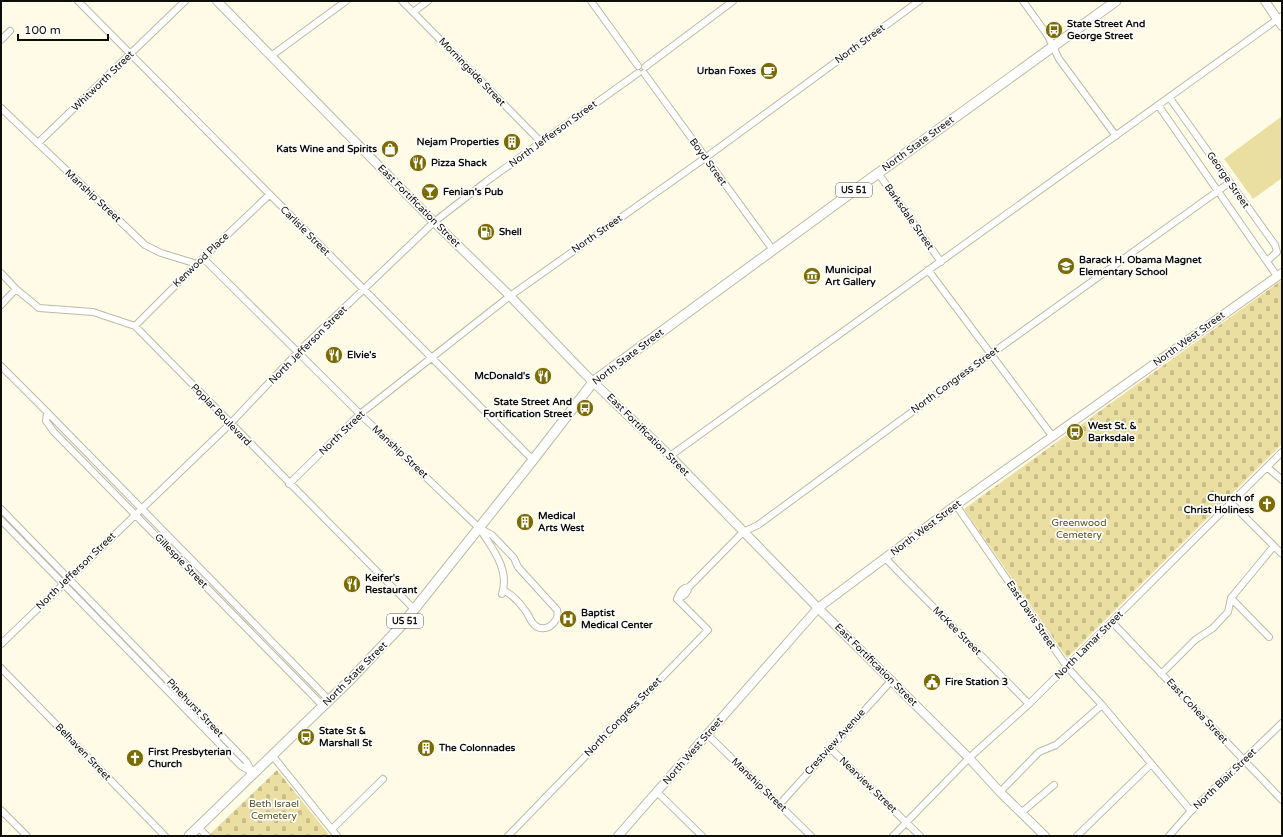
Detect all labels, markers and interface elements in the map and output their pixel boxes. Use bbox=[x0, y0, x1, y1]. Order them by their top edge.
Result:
scale bar bbox=[18, 16, 108, 42]
place label: State Street And George Street bbox=[1067, 18, 1145, 42]
bus stop icon: State Street And George Street bbox=[1044, 20, 1064, 40]
street label: North Street bbox=[833, 22, 887, 66]
text: 100 m bbox=[24, 23, 61, 37]
street label: Morningside Street bbox=[436, 35, 508, 109]
street label: Whitworth Street bbox=[70, 48, 137, 114]
cafe icon: Urban Foxes bbox=[759, 61, 779, 81]
place label: Urban Foxes bbox=[697, 65, 756, 77]
street label: North Jefferson Street bbox=[507, 98, 599, 170]
street label: North State Street bbox=[880, 114, 957, 174]
building icon: Nejam Properties bbox=[502, 132, 522, 152]
place label: Nejam Properties bbox=[417, 136, 499, 148]
street label: Boyd Street bbox=[687, 136, 729, 188]
shop icon: Kats Wine and Spirits bbox=[380, 139, 400, 159]
place label: Kats Wine and Spirits bbox=[276, 143, 377, 155]
street label: George Street bbox=[1204, 149, 1252, 211]
restaurant icon: Pizza Shack bbox=[408, 153, 428, 173]
place label: Pizza Shack bbox=[431, 157, 487, 169]
street label: East Fortification Street bbox=[375, 162, 463, 250]
street label: Manship Street bbox=[62, 167, 124, 225]
bar icon: Fenian's Pub bbox=[420, 182, 440, 202]
street label: Barksdale Street bbox=[882, 182, 936, 252]
road number: US 51 bbox=[836, 183, 872, 197]
place label: Fenian's Pub bbox=[443, 186, 504, 198]
street label: Carlisle Street bbox=[278, 204, 333, 259]
street label: North Street bbox=[569, 212, 625, 256]
fuel station icon: Shell bbox=[476, 222, 496, 242]
place label: Shell bbox=[499, 226, 522, 238]
street label: Kenwood Place bbox=[171, 230, 232, 290]
place label: Barack H. Obama Magnet Elementary School bbox=[1079, 254, 1202, 278]
school or university icon: Barack H. Obama Magnet Elementary School bbox=[1056, 256, 1076, 276]
place label: Municipal Art Gallery bbox=[825, 264, 876, 288]
museum icon: Municipal Art Gallery bbox=[802, 266, 822, 286]
street label: North Jefferson Street bbox=[266, 303, 350, 387]
street label: North West Street bbox=[1151, 309, 1227, 369]
street label: North State Street bbox=[590, 326, 666, 388]
street label: North Congress Street bbox=[909, 344, 1001, 416]
restaurant icon: Elvie's bbox=[324, 345, 344, 365]
place label: Elvie's bbox=[347, 349, 377, 361]
restaurant icon: McDonald's bbox=[533, 366, 553, 386]
place label: McDonald's bbox=[474, 370, 530, 382]
street label: Poplar Boulevard bbox=[188, 382, 254, 448]
street label: East Fortification Street bbox=[604, 391, 692, 479]
place label: State Street And Fortification Street bbox=[483, 396, 572, 420]
bus stop icon: State Street And Fortification Street bbox=[575, 398, 595, 418]
street label: North Street bbox=[317, 408, 367, 458]
place label: West St. & Barksdale bbox=[1088, 420, 1137, 444]
bus stop icon: West St. & Barksdale bbox=[1065, 422, 1085, 442]
street label: Manship Street bbox=[369, 423, 431, 481]
place label: Church of Christ Holiness bbox=[1184, 492, 1254, 516]
church icon: Church of Christ Holiness bbox=[1257, 494, 1277, 514]
street label: North West Street bbox=[888, 497, 964, 558]
place label: Medical Arts West bbox=[538, 510, 585, 534]
building icon: Medical Arts West bbox=[515, 512, 535, 532]
park label: Greenwood Cemetery bbox=[1052, 517, 1106, 541]
street label: North Jefferson Street bbox=[34, 530, 118, 612]
street label: Gillespie Street bbox=[152, 531, 210, 591]
place label: Keifer's Restaurant bbox=[365, 572, 417, 596]
restaurant icon: Keifer's Restaurant bbox=[342, 574, 362, 594]
street label: East Davis Street bbox=[1004, 579, 1058, 652]
street label: McKee Street bbox=[930, 604, 984, 658]
place label: Baptist Medical Center bbox=[581, 607, 653, 631]
street label: North Lamar Street bbox=[1052, 608, 1126, 682]
hospital icon: Baptist Medical Center bbox=[558, 609, 578, 629]
road number: US 51 bbox=[387, 614, 423, 628]
street label: East Fortification Street bbox=[832, 621, 920, 709]
street label: North State Street bbox=[320, 639, 390, 709]
public building icon: Fire Station 3 bbox=[922, 672, 942, 692]
street label: North Congress Street bbox=[582, 675, 664, 759]
street label: Pinehurst Street bbox=[164, 676, 226, 740]
place label: Fire Station 3 bbox=[945, 676, 1008, 688]
street label: East Cohea Street bbox=[1164, 676, 1230, 746]
street label: Crestview Avenue bbox=[802, 706, 868, 777]
street label: North West Street bbox=[660, 715, 726, 787]
street label: Belhaven Street bbox=[53, 721, 113, 783]
place label: State St & Marshall St bbox=[319, 725, 372, 749]
bus stop icon: State St & Marshall St bbox=[296, 727, 316, 747]
building icon: The Colonnades bbox=[416, 738, 436, 758]
place label: The Colonnades bbox=[438, 742, 516, 754]
place label: First Presbyterian Church bbox=[148, 746, 232, 770]
street label: North Blair Street bbox=[1191, 746, 1259, 812]
church icon: First Presbyterian Church bbox=[125, 748, 145, 768]
street label: Nearview Street bbox=[837, 754, 899, 816]
street label: Manship Street bbox=[729, 756, 789, 815]
park label: Beth Israel Cemetery bbox=[249, 798, 299, 822]

